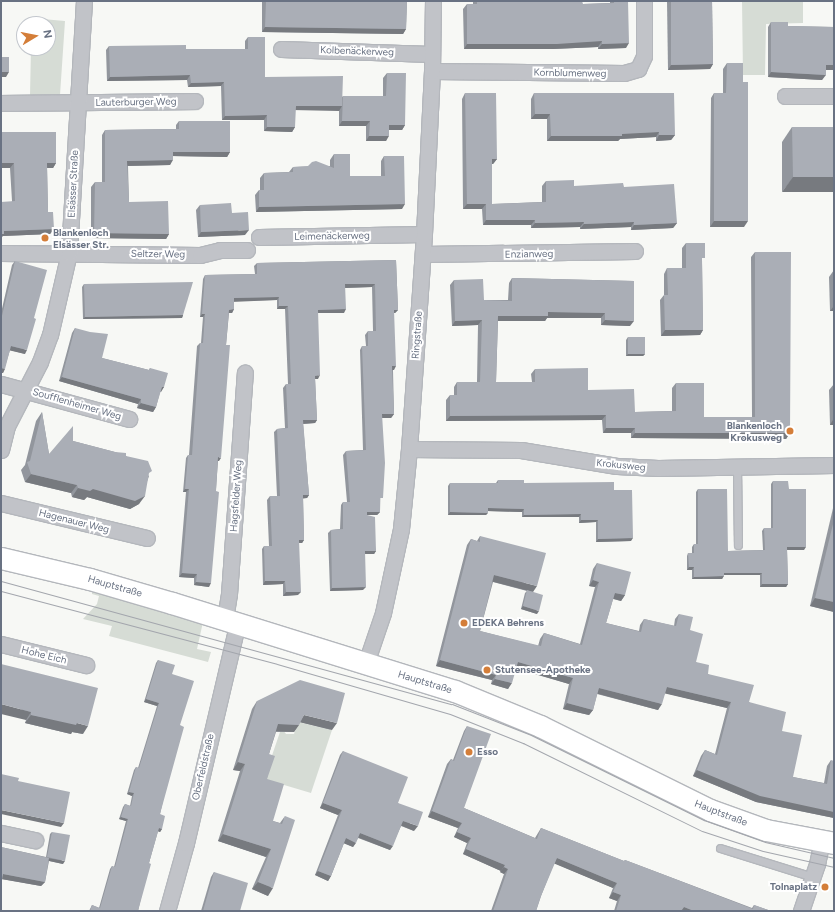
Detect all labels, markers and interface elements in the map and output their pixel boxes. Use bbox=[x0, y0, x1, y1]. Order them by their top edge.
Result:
north arrow bbox=[16, 16, 56, 56]
text: N bbox=[40, 29, 54, 39]
street label: Kolbenäckerweg bbox=[320, 44, 394, 58]
street label: Kornblumenweg bbox=[533, 66, 607, 80]
street label: Lauterburger Weg bbox=[95, 95, 177, 109]
street label: Elsässer Straße bbox=[65, 150, 81, 218]
place label: Blankenloch Elsässer Str. bbox=[53, 226, 109, 250]
street label: Leimenäckerweg bbox=[294, 229, 370, 243]
marker: Blankenloch Elsässer Str. bbox=[40, 233, 50, 243]
street label: Seltzer Weg bbox=[131, 248, 185, 260]
street label: Enzianweg bbox=[505, 248, 553, 260]
street label: Ringstraße bbox=[409, 311, 425, 359]
street label: Soufflenheimer Weg bbox=[31, 386, 123, 422]
place label: Blankenloch Krokusweg bbox=[727, 419, 782, 442]
marker: Blankenloch Krokusweg bbox=[785, 426, 795, 436]
street label: Krokusweg bbox=[596, 456, 646, 474]
street label: Hagsfelder Weg bbox=[227, 460, 245, 532]
street label: Hagenauer Weg bbox=[38, 506, 110, 536]
street label: Hauptstraße bbox=[86, 573, 144, 599]
place label: EDEKA Behrens bbox=[472, 617, 544, 629]
marker: EDEKA Behrens bbox=[459, 618, 469, 628]
street label: Hohe Eich bbox=[20, 644, 68, 666]
place label: Stutensee-Apotheke bbox=[495, 664, 591, 676]
marker: Stutensee-Apotheke bbox=[482, 665, 492, 675]
street label: Hauptstraße bbox=[397, 668, 453, 696]
street label: Oberfeldstraße bbox=[190, 733, 216, 801]
place label: Esso bbox=[477, 746, 498, 758]
marker: Esso bbox=[464, 747, 474, 757]
street label: Hauptstraße bbox=[693, 797, 749, 829]
place label: Tolnaplatz bbox=[770, 881, 817, 893]
marker: Tolnaplatz bbox=[820, 882, 830, 892]

